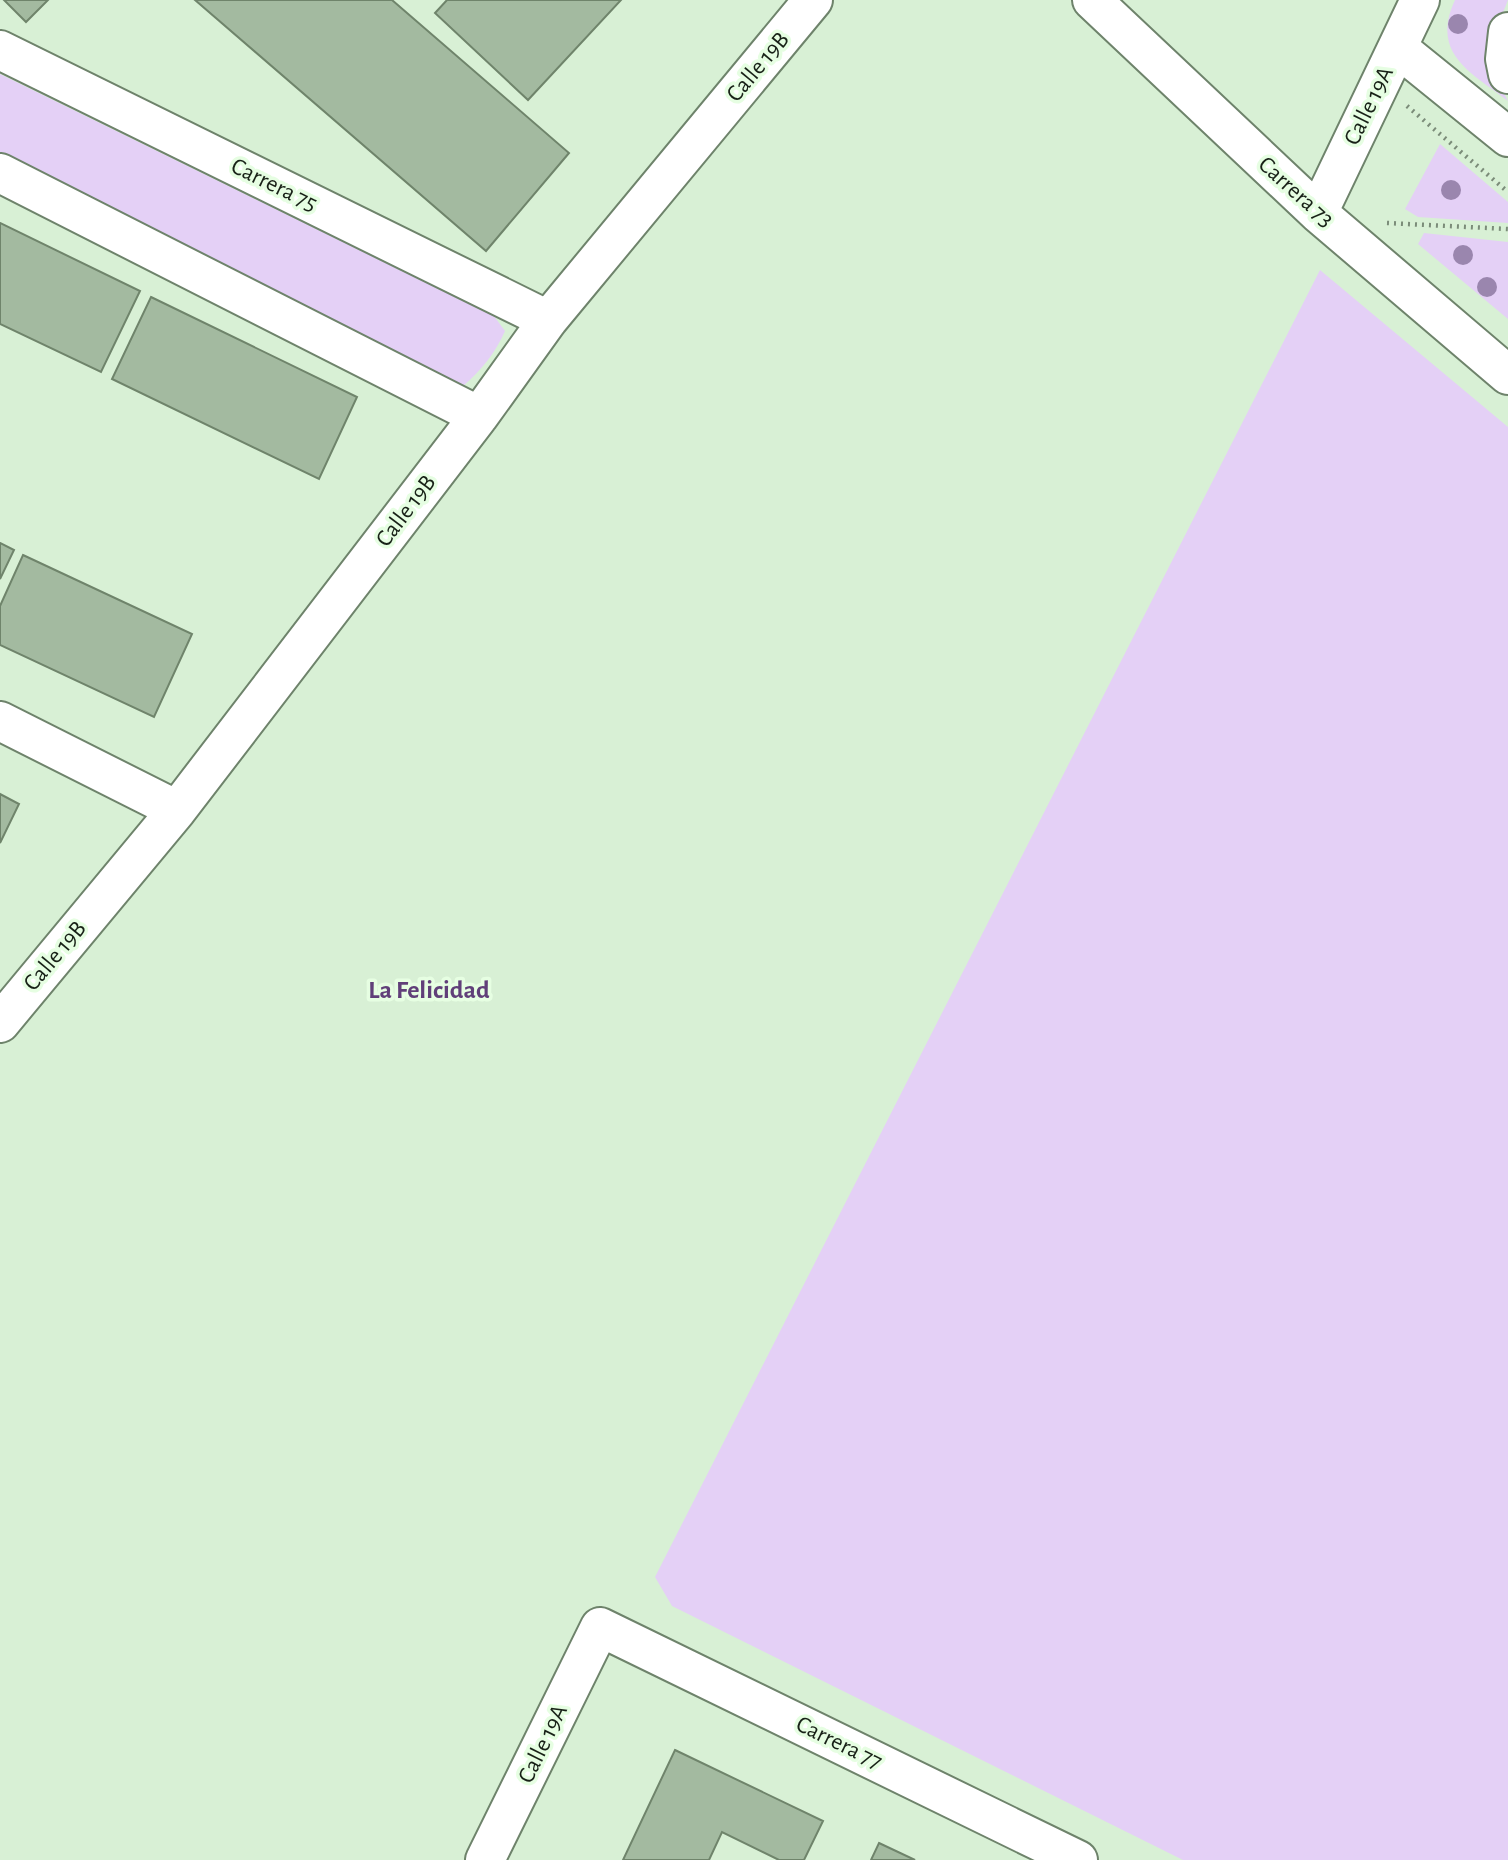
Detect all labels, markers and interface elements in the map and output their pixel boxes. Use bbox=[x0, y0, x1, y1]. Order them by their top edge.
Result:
street label: Calle 19B bbox=[722, 28, 794, 106]
street label: Calle 19A bbox=[1340, 63, 1398, 149]
street label: Carrera 73 bbox=[1254, 152, 1338, 232]
street label: Carrera 75 bbox=[227, 154, 321, 216]
street label: Calle 19B bbox=[371, 471, 441, 551]
street label: Calle 19B bbox=[19, 917, 91, 995]
district label: La Felicidad bbox=[368, 977, 490, 1003]
street label: Calle 19A bbox=[514, 1701, 572, 1787]
street label: Carrera 77 bbox=[792, 1712, 886, 1774]

